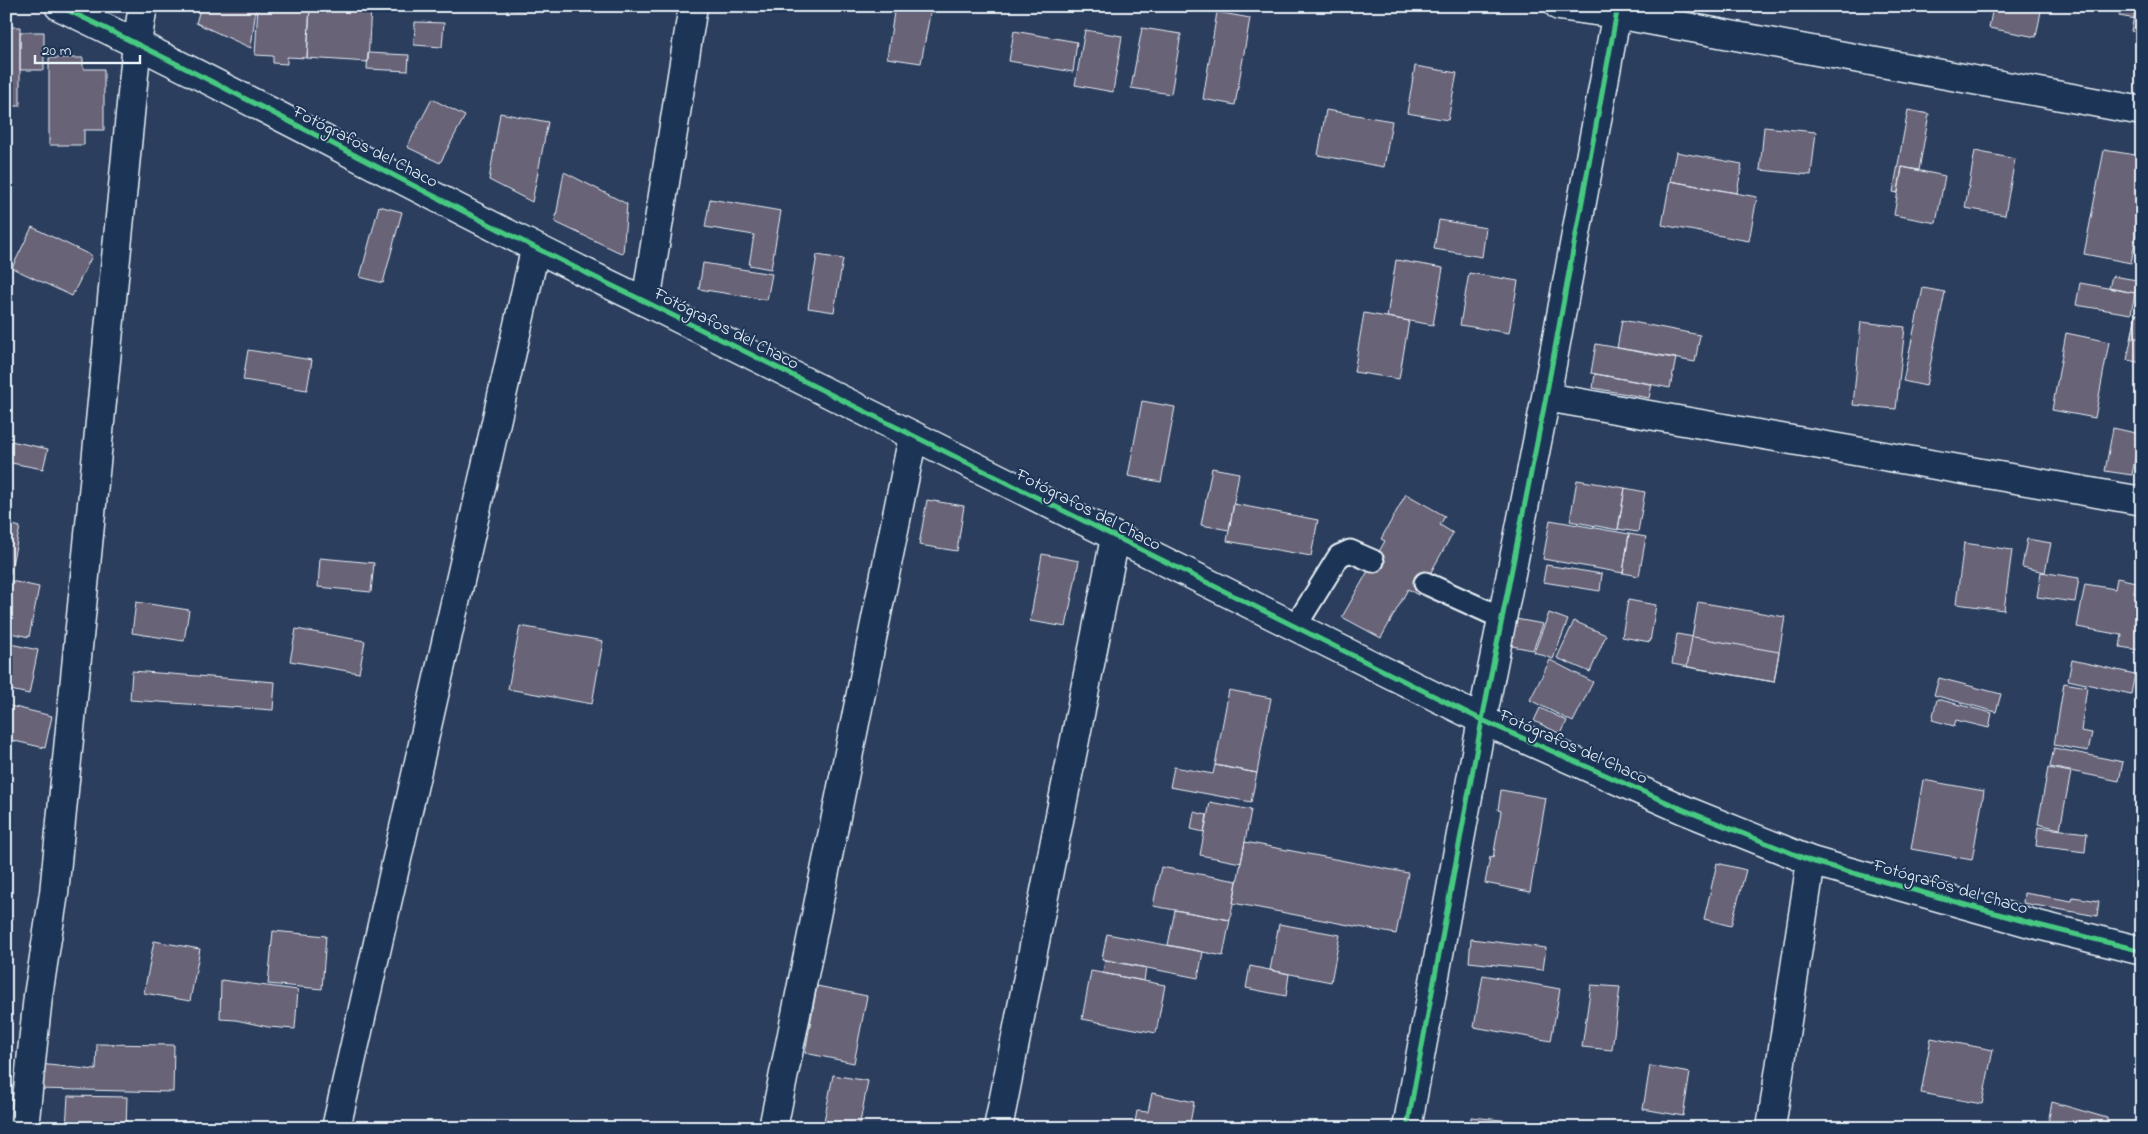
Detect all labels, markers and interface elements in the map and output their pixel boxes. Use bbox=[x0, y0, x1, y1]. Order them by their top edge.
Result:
scale bar bbox=[35, 32, 140, 64]
text: 20 m bbox=[42, 40, 72, 62]
street label: Fotógrafos del Chaco bbox=[287, 99, 442, 197]
street label: Fotógrafos del Chaco bbox=[648, 281, 803, 379]
street label: Fotógrafos del Chaco bbox=[1010, 462, 1165, 560]
street label: Fotógrafos del Chaco bbox=[1494, 703, 1651, 793]
street label: Fotógrafos del Chaco bbox=[1869, 853, 2031, 923]

